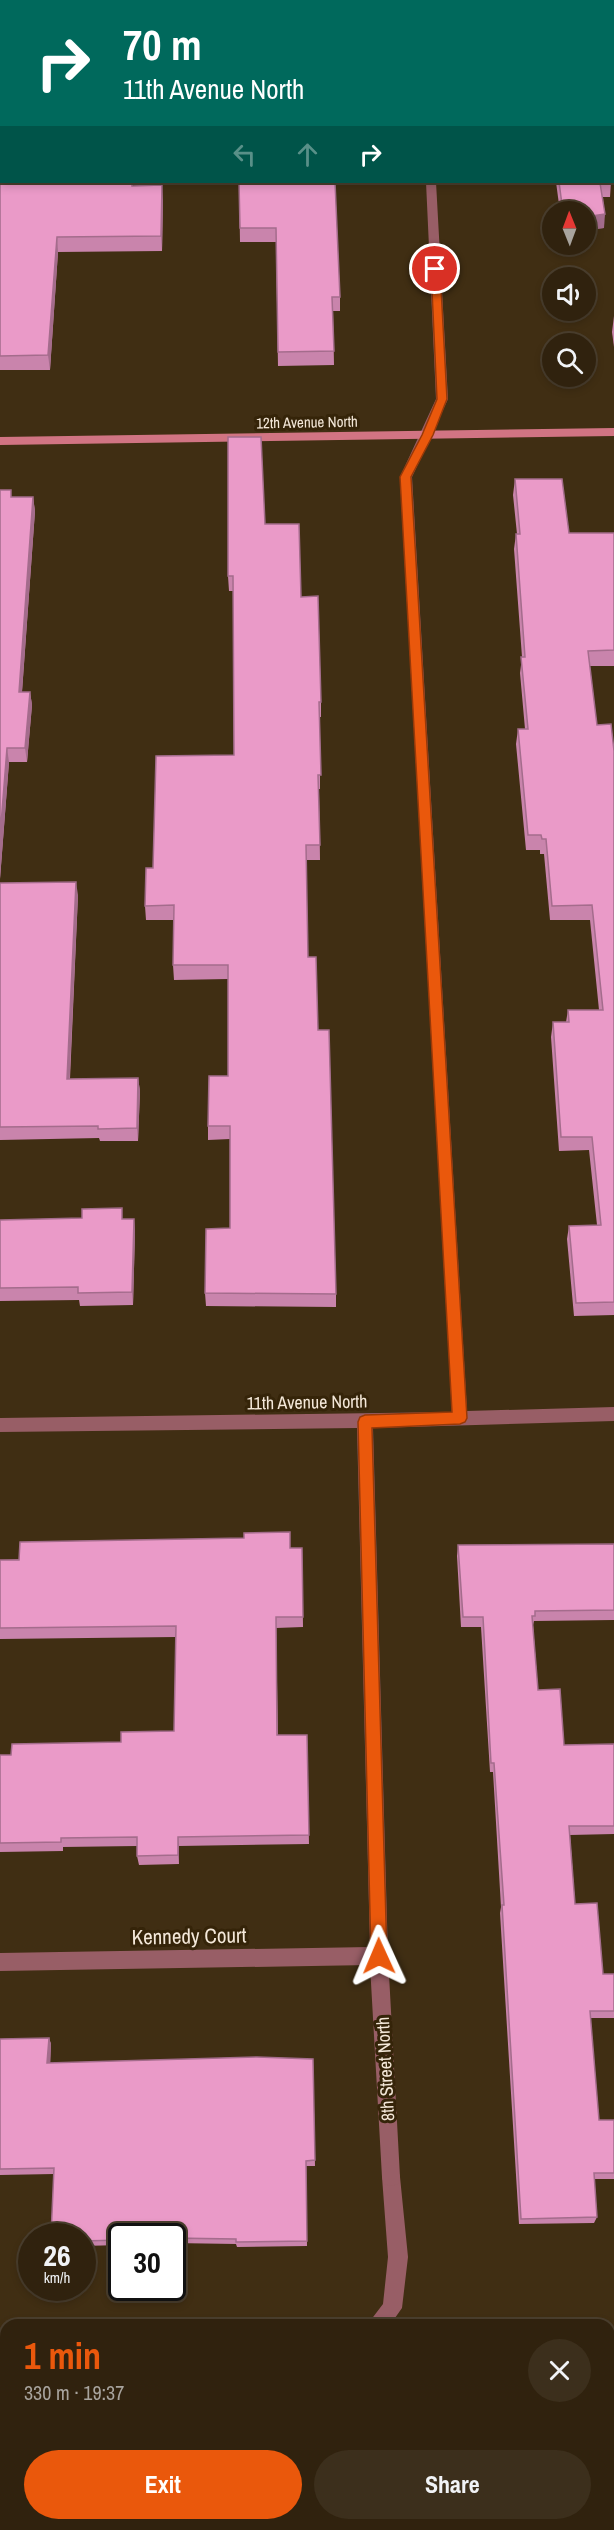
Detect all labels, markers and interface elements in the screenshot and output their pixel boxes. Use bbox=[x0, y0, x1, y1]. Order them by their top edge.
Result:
text: 70 m bbox=[123, 17, 202, 73]
icon: right bbox=[24, 24, 102, 102]
text: 11th Avenue North bbox=[123, 71, 304, 107]
icon: left bbox=[228, 138, 261, 171]
icon: ahead bbox=[291, 138, 324, 171]
icon: right bbox=[354, 138, 387, 171]
north arrow bbox=[542, 201, 596, 255]
map controls bbox=[542, 201, 596, 387]
pin bbox=[409, 243, 460, 294]
icon: arrive bbox=[418, 252, 451, 285]
button: sound bbox=[542, 267, 596, 321]
button: search bbox=[542, 333, 596, 387]
street label: 12th Avenue North bbox=[256, 411, 358, 433]
street label: 11th Avenue North bbox=[246, 1388, 368, 1416]
street label: Kennedy Court bbox=[131, 1920, 247, 1952]
position arrow bbox=[347, 1924, 411, 1988]
street label: 8th Street North bbox=[370, 2016, 400, 2122]
speed limit sign: 30 bbox=[108, 2223, 186, 2301]
text: 26 bbox=[43, 2235, 71, 2275]
text: km/h bbox=[44, 2267, 70, 2288]
text: 1 min bbox=[24, 2332, 101, 2380]
button: close bbox=[528, 2339, 591, 2402]
text: 330 m · 19:37 bbox=[24, 2379, 124, 2406]
button: Exit bbox=[24, 2450, 302, 2519]
button: Share bbox=[314, 2450, 591, 2519]

